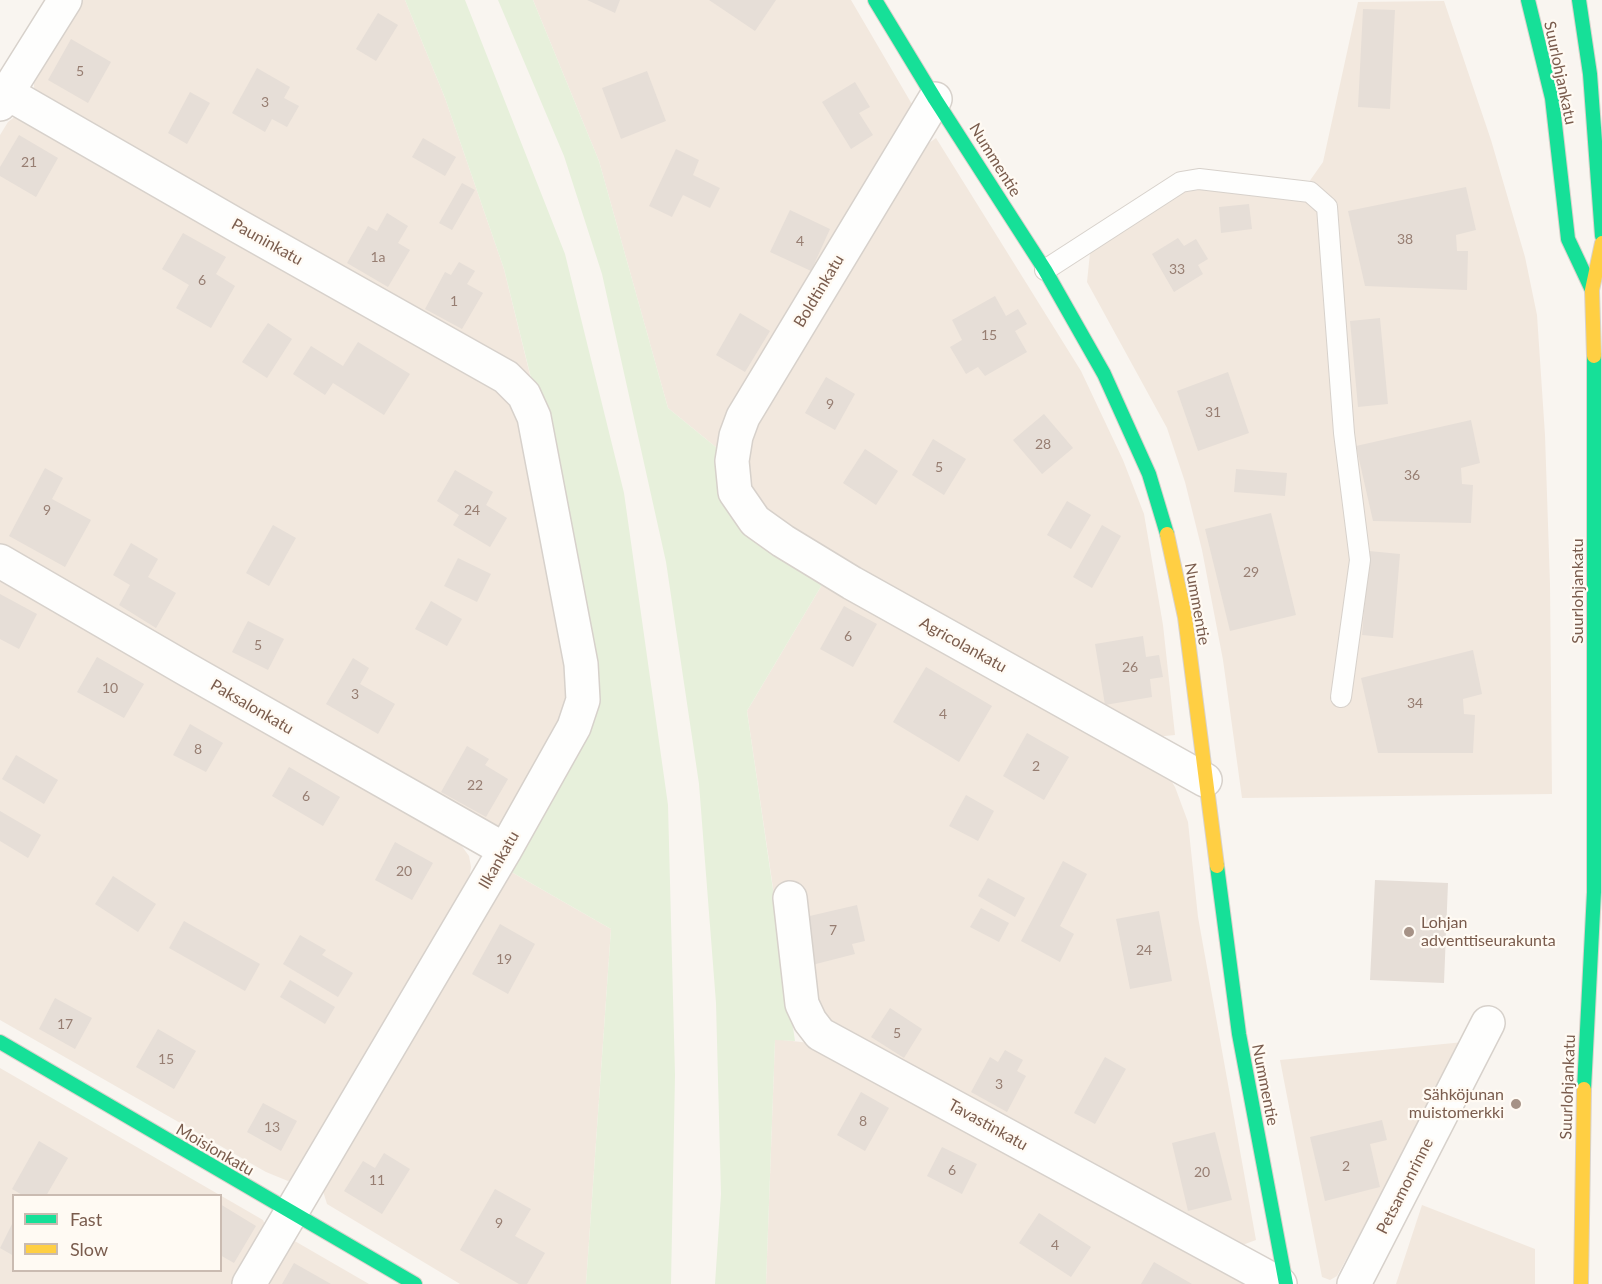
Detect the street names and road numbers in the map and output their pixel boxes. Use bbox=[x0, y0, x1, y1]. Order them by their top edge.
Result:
street label: Suurlohjankatu bbox=[1540, 19, 1580, 127]
street label: Nummentie bbox=[965, 120, 1025, 200]
street label: Pauninkatu bbox=[228, 215, 306, 269]
street label: Boldtinkatu bbox=[790, 251, 848, 331]
street label: Suurlohjankatu bbox=[1568, 538, 1588, 644]
street label: Nummentie bbox=[1180, 562, 1214, 646]
street label: Agricolankatu bbox=[916, 613, 1010, 677]
street label: Paksalonkatu bbox=[207, 676, 297, 738]
street label: Ilkankatu bbox=[475, 828, 523, 892]
street label: Suurlohjankatu bbox=[1557, 1034, 1579, 1140]
street label: Nummentie bbox=[1248, 1042, 1282, 1128]
street label: Tavastinkatu bbox=[945, 1095, 1031, 1155]
street label: Moisionkatu bbox=[173, 1120, 257, 1180]
street label: Petsamonrinne bbox=[1373, 1135, 1437, 1237]

